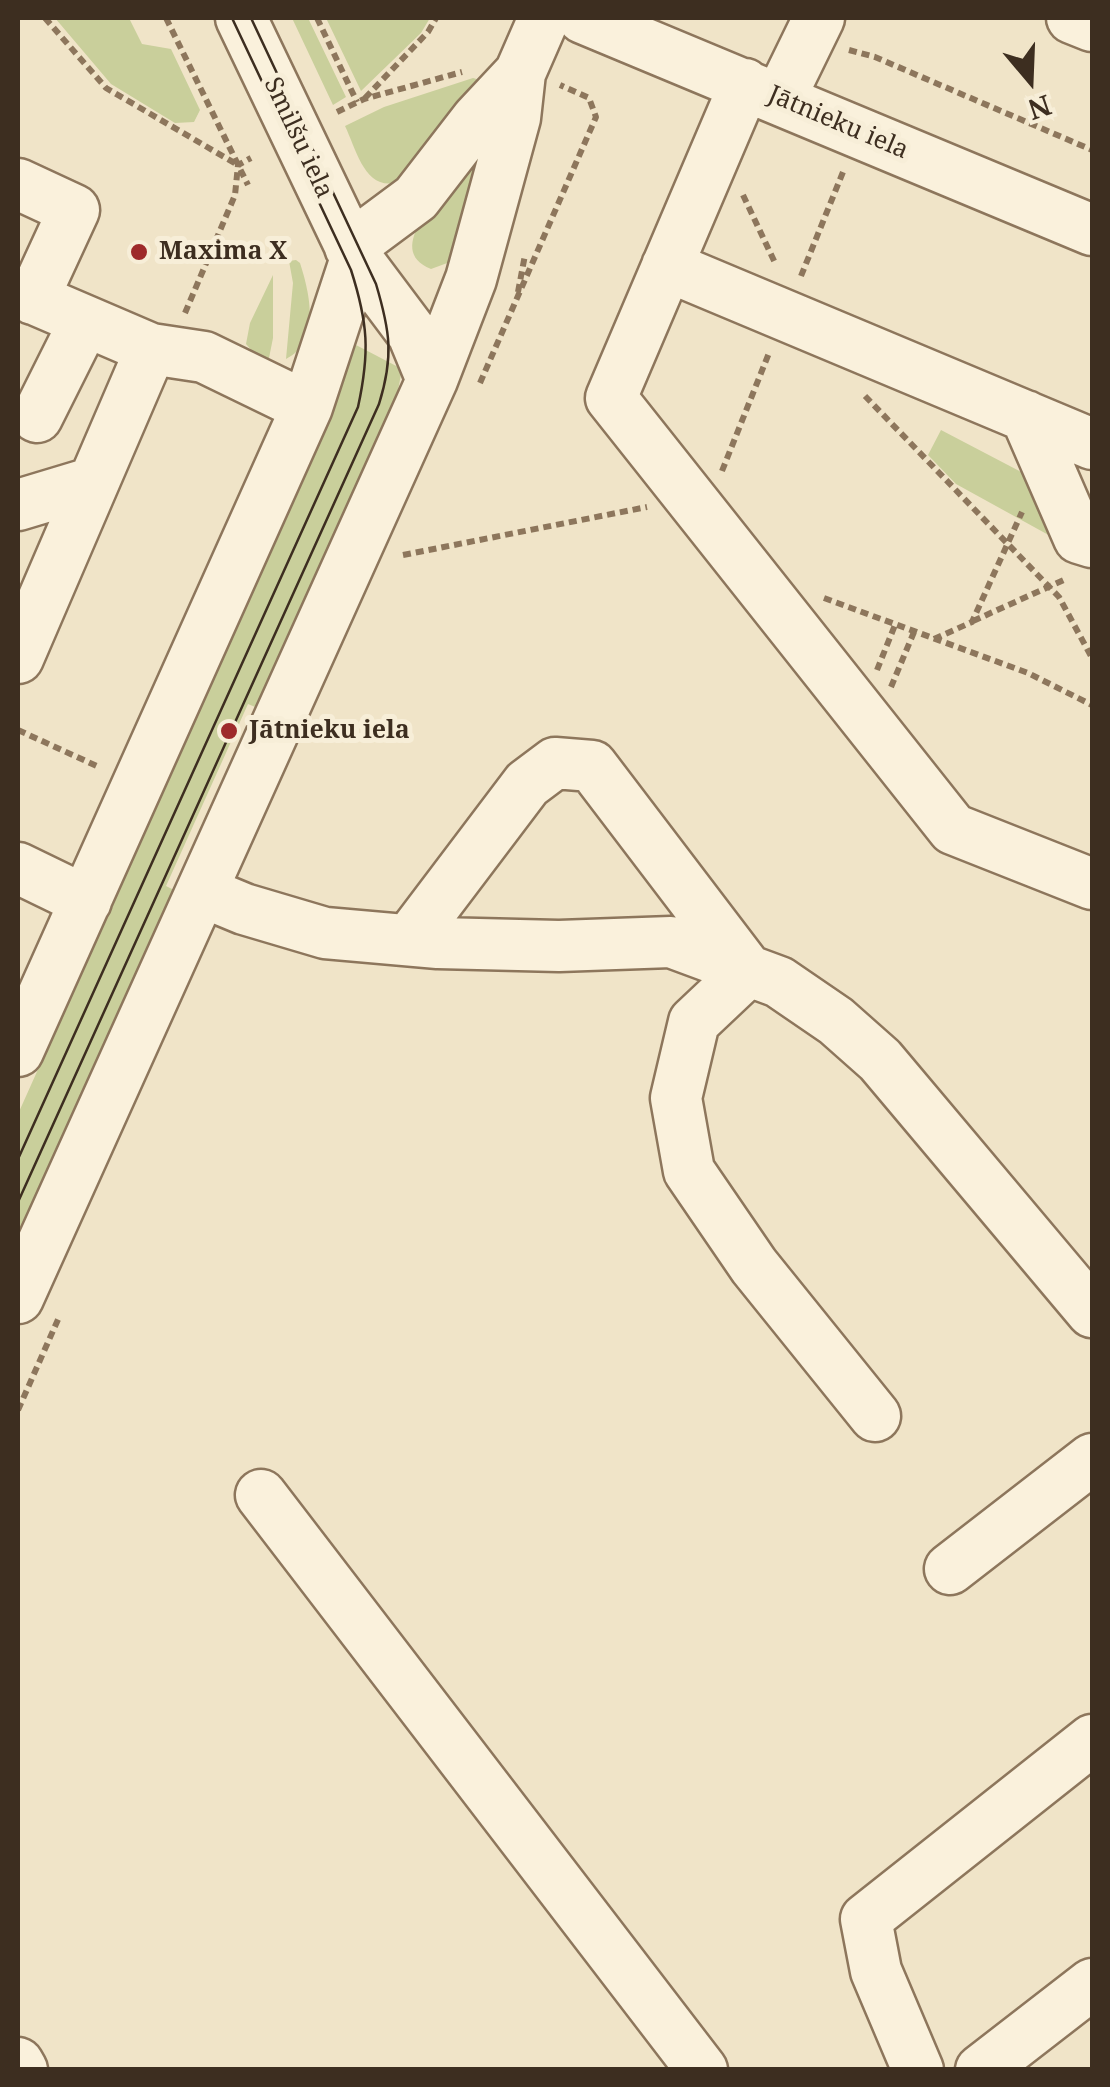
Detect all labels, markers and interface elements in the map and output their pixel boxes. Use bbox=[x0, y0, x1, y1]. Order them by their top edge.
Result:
north arrow bbox=[980, 30, 1080, 130]
street label: Smilšu iela bbox=[257, 73, 339, 203]
street label: Jātnieku iela bbox=[763, 80, 913, 166]
text: N bbox=[1023, 87, 1056, 130]
place label: Maxima X bbox=[159, 237, 287, 267]
marker: Maxima X bbox=[128, 241, 150, 263]
place label: Jātnieku iela bbox=[249, 716, 410, 746]
marker: Jātnieku iela bbox=[218, 720, 240, 742]

